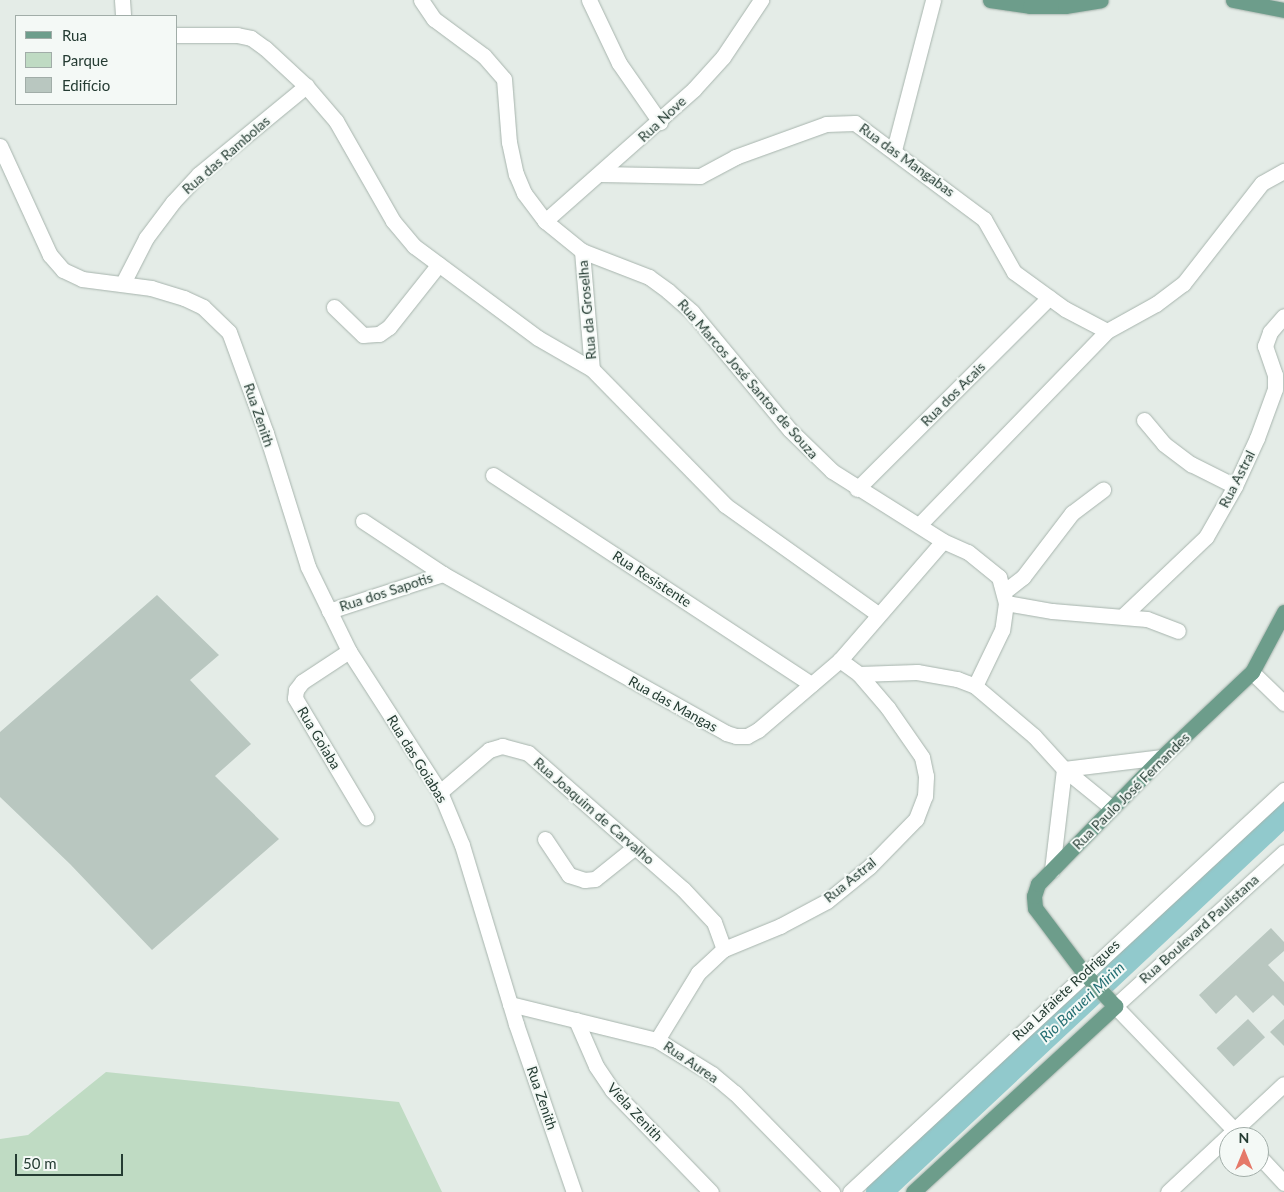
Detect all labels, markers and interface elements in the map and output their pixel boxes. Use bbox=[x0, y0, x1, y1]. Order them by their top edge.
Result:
legend bbox=[15, 15, 178, 105]
text: Rua bbox=[62, 26, 87, 44]
text: Parque bbox=[62, 51, 108, 69]
text: Edifício bbox=[62, 76, 110, 94]
street label: Rua Nove bbox=[635, 93, 689, 145]
street label: Rua das Rambolas bbox=[179, 112, 273, 198]
street label: Rua das Mangabas bbox=[856, 120, 958, 200]
street label: Rua da Groselha bbox=[574, 260, 600, 360]
street label: Rua Marcos José Santos de Souza bbox=[674, 296, 822, 462]
street label: Rua dos Acais bbox=[917, 358, 989, 430]
street label: Rua Zenith bbox=[240, 381, 278, 449]
street label: Rua Astral bbox=[1215, 447, 1259, 511]
street label: Rua Resistente bbox=[609, 547, 695, 611]
street label: Rua dos Sapotis bbox=[337, 569, 435, 615]
street label: Rua das Mangas bbox=[626, 673, 720, 735]
street label: Rua Goiaba bbox=[294, 704, 344, 772]
street label: Rua das Goiabas bbox=[383, 712, 451, 806]
street label: Rua Paulo José Fernandes bbox=[1069, 729, 1193, 853]
street label: Rua Joaquim de Carvalho bbox=[530, 754, 658, 868]
street label: Rua Astral bbox=[820, 854, 880, 906]
street label: Rua Boulevard Paulistana bbox=[1136, 871, 1262, 987]
street label: Rua Lafaiete Rodrigues bbox=[1009, 936, 1123, 1044]
water label: Rio Barueri Mirim bbox=[1036, 958, 1128, 1046]
street label: Rua Aurea bbox=[660, 1037, 722, 1087]
street label: Rua Zenith bbox=[523, 1064, 561, 1132]
street label: Viela Zenith bbox=[604, 1079, 666, 1145]
north arrow bbox=[1219, 1127, 1269, 1177]
text: N bbox=[1239, 1129, 1249, 1146]
scale bar bbox=[18, 1144, 125, 1176]
text: 50 m bbox=[23, 1154, 57, 1172]

